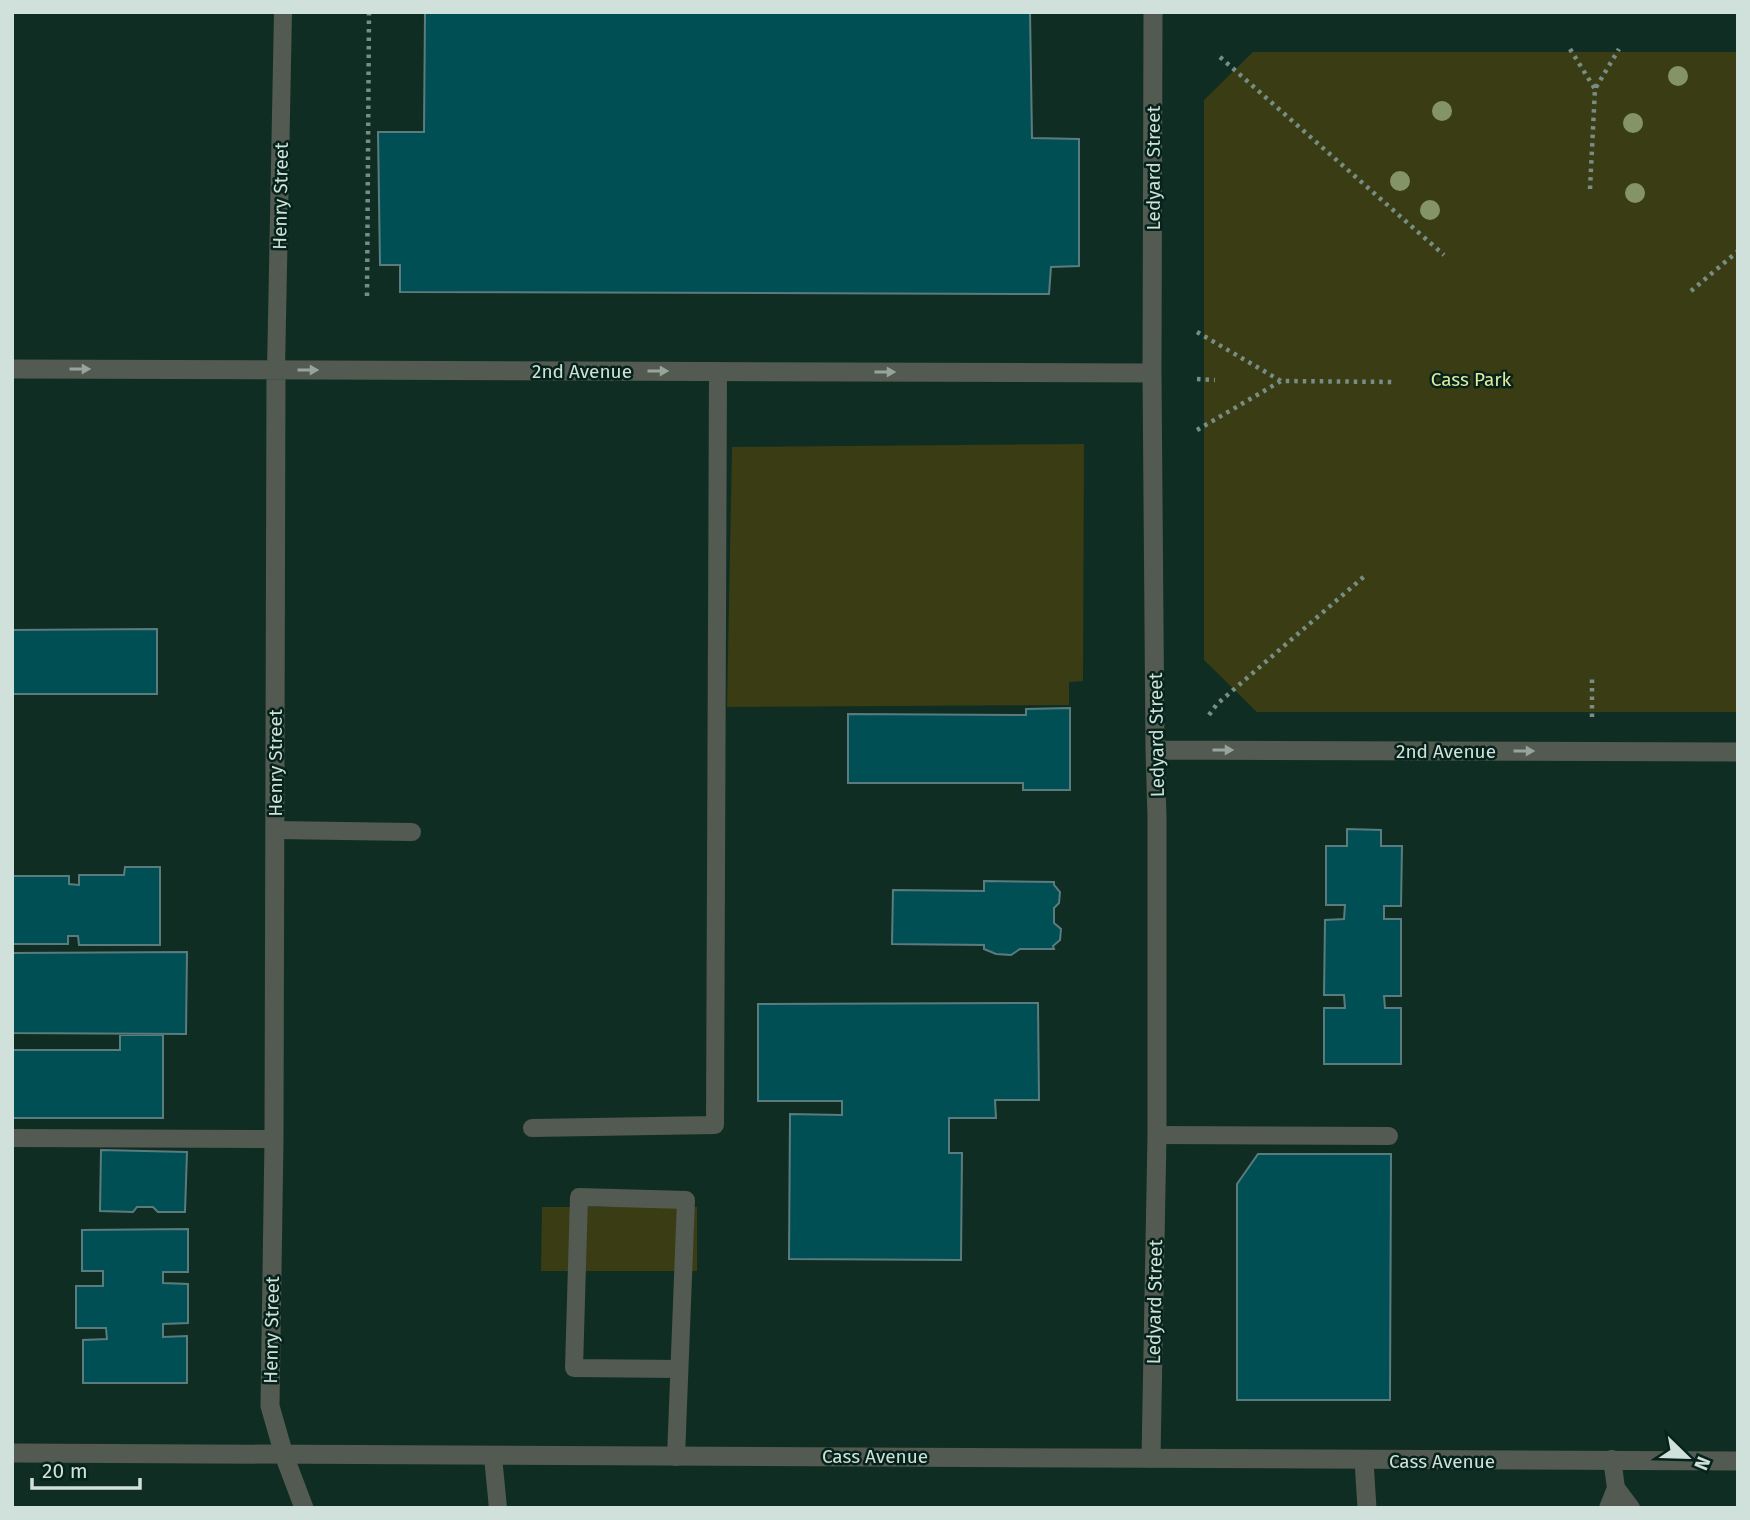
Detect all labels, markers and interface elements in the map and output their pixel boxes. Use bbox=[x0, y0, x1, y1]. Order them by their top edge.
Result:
street label: Ledyard Street bbox=[1142, 105, 1165, 230]
street label: Henry Street bbox=[268, 142, 293, 250]
street label: 2nd Avenue bbox=[532, 360, 632, 383]
one-way arrow bbox=[70, 363, 92, 375]
one-way arrow bbox=[297, 364, 319, 376]
one-way arrow bbox=[647, 365, 669, 377]
one-way arrow bbox=[875, 366, 897, 378]
park label: Cass Park bbox=[1431, 368, 1512, 391]
street label: Ledyard Street bbox=[1144, 672, 1169, 798]
street label: Henry Street bbox=[264, 709, 287, 817]
street label: 2nd Avenue bbox=[1396, 740, 1496, 763]
one-way arrow bbox=[1212, 744, 1234, 756]
one-way arrow bbox=[1513, 745, 1535, 757]
street label: Ledyard Street bbox=[1142, 1239, 1167, 1365]
street label: Henry Street bbox=[259, 1276, 284, 1384]
north arrow bbox=[1652, 1422, 1722, 1492]
street label: Cass Avenue bbox=[822, 1445, 928, 1468]
scale bar bbox=[32, 1446, 140, 1490]
street label: Cass Avenue bbox=[1389, 1450, 1495, 1473]
text: N bbox=[1689, 1453, 1715, 1474]
text: 20 m bbox=[42, 1458, 88, 1484]

